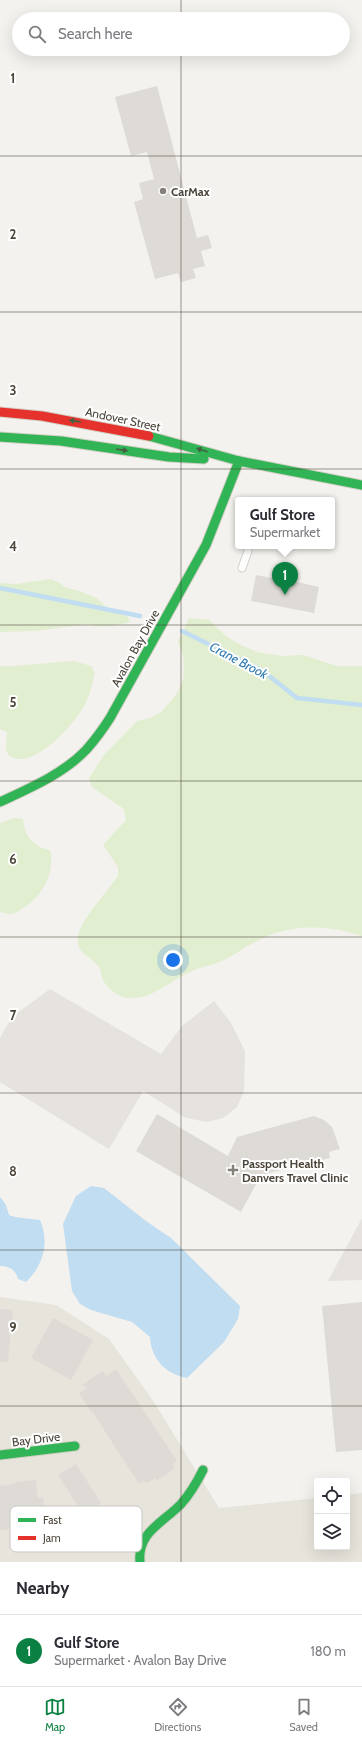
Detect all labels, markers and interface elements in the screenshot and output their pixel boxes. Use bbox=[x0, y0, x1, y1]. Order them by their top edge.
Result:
search box bbox=[12, 12, 350, 56]
icon: search bbox=[26, 23, 48, 45]
text: Search here bbox=[58, 25, 133, 43]
text: 1 bbox=[11, 70, 15, 86]
place label: CarMax bbox=[171, 184, 210, 199]
marker: CarMax bbox=[158, 186, 168, 196]
text: 2 bbox=[10, 226, 17, 242]
text: 3 bbox=[9, 382, 17, 398]
street label: Andover Street bbox=[84, 404, 162, 434]
one-way arrow bbox=[69, 418, 81, 424]
one-way arrow bbox=[195, 446, 207, 452]
one-way arrow bbox=[116, 447, 128, 453]
popup bbox=[235, 497, 335, 549]
text: Gulf Store bbox=[250, 506, 315, 524]
text: Supermarket bbox=[250, 524, 320, 540]
text: 4 bbox=[9, 538, 17, 554]
pin: 1 bbox=[272, 562, 298, 595]
street label: Avalon Bay Drive bbox=[108, 607, 162, 689]
water label: Crane Brook bbox=[207, 638, 271, 682]
text: 5 bbox=[10, 694, 17, 710]
text: 6 bbox=[9, 851, 17, 867]
your location bbox=[163, 950, 183, 970]
text: 7 bbox=[10, 1007, 17, 1023]
place label: Passport Health Danvers Travel Clinic bbox=[242, 1156, 349, 1185]
text: 8 bbox=[9, 1163, 17, 1179]
marker: Passport Health Danvers Travel Clinic bbox=[227, 1164, 239, 1176]
text: 9 bbox=[9, 1319, 17, 1335]
street label: Bay Drive bbox=[11, 1429, 61, 1449]
map controls bbox=[314, 1478, 350, 1550]
button: locate bbox=[314, 1478, 350, 1514]
legend bbox=[10, 1506, 142, 1552]
text: Fast bbox=[43, 1513, 62, 1527]
button: layers bbox=[314, 1514, 350, 1550]
text: Jam bbox=[42, 1531, 61, 1545]
text: Nearby bbox=[16, 1578, 69, 1598]
text: Gulf Store bbox=[54, 1634, 119, 1652]
text: 1 bbox=[27, 1643, 31, 1659]
text: 180 m bbox=[310, 1643, 346, 1659]
text: Supermarket · Avalon Bay Drive bbox=[54, 1652, 226, 1668]
tab: Map bbox=[44, 1696, 66, 1734]
tab: Directions bbox=[154, 1696, 201, 1734]
tab: Saved bbox=[289, 1696, 318, 1734]

